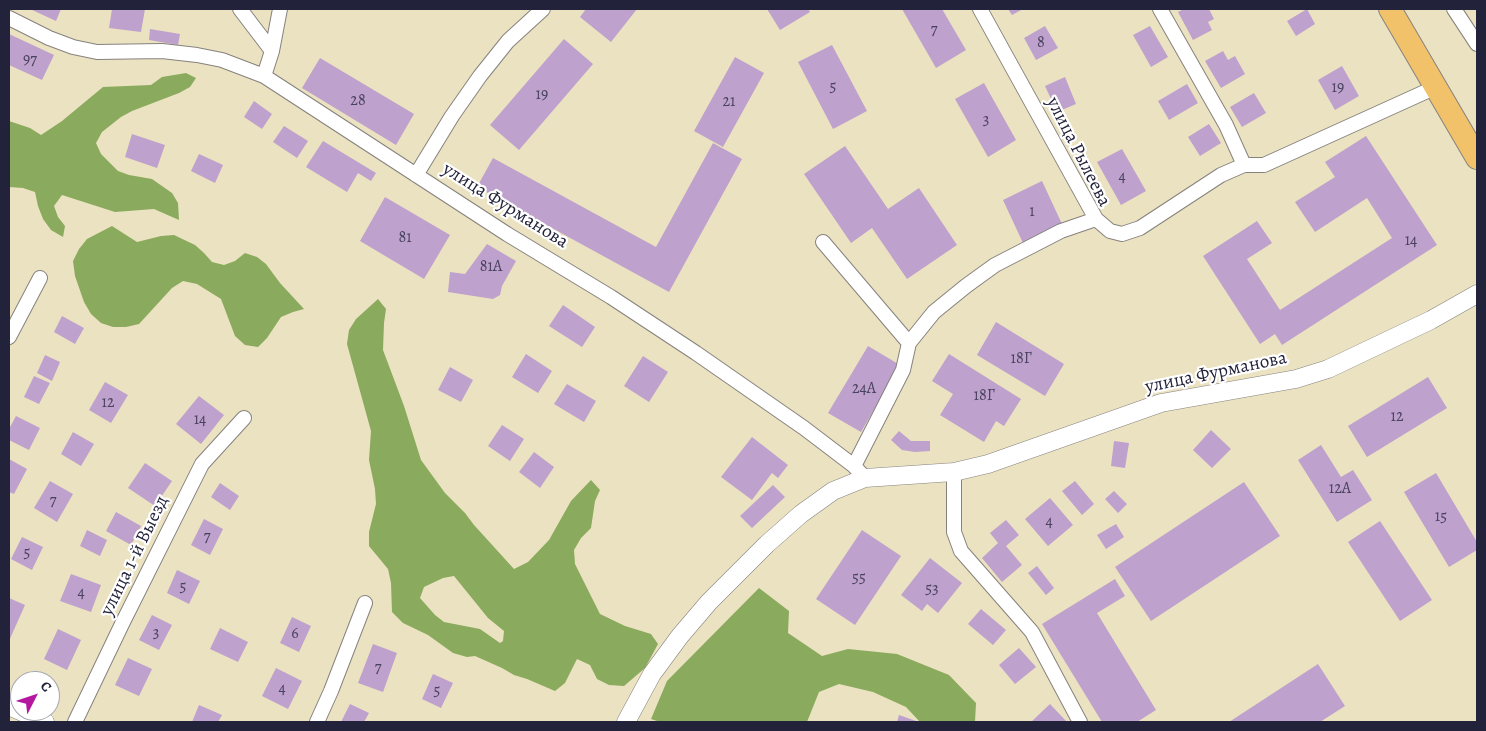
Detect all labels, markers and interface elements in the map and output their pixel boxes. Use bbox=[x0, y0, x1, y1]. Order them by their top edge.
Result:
house number: 7 bbox=[931, 20, 937, 40]
house number: 8 bbox=[1037, 33, 1045, 53]
house number: 97 bbox=[23, 50, 37, 70]
house number: 5 bbox=[830, 77, 836, 97]
house number: 19 bbox=[1332, 78, 1344, 98]
house number: 19 bbox=[536, 85, 548, 105]
house number: 28 bbox=[350, 91, 366, 111]
house number: 21 bbox=[722, 92, 736, 112]
street label: улица Рылеева bbox=[1041, 93, 1115, 211]
house number: 3 bbox=[983, 110, 989, 130]
street label: улица Фурманова bbox=[438, 158, 572, 254]
house number: 4 bbox=[1118, 167, 1126, 187]
house number: 1 bbox=[1029, 202, 1035, 222]
house number: 81 bbox=[398, 228, 412, 248]
house number: 14 bbox=[1405, 231, 1417, 251]
house number: 81А bbox=[480, 257, 502, 277]
street label: улица Фурманова bbox=[1143, 347, 1289, 399]
house number: 18Г bbox=[1010, 349, 1032, 369]
house number: 24А bbox=[852, 379, 876, 399]
house number: 18Г bbox=[973, 386, 995, 406]
house number: 12 bbox=[101, 393, 115, 413]
house number: 12 bbox=[1390, 407, 1404, 427]
house number: 14 bbox=[194, 410, 206, 430]
house number: 12А bbox=[1329, 479, 1351, 499]
house number: 7 bbox=[50, 491, 56, 511]
street label: улица 1-й Выезд bbox=[96, 492, 174, 620]
house number: 15 bbox=[1435, 507, 1447, 527]
house number: 4 bbox=[1045, 512, 1053, 532]
house number: 7 bbox=[204, 527, 210, 547]
house number: 5 bbox=[24, 543, 30, 563]
house number: 55 bbox=[852, 568, 866, 588]
house number: 5 bbox=[180, 577, 186, 597]
house number: 53 bbox=[925, 579, 939, 599]
house number: 4 bbox=[77, 583, 85, 603]
house number: 3 bbox=[153, 623, 159, 643]
house number: 6 bbox=[291, 624, 299, 644]
house number: 7 bbox=[375, 658, 381, 678]
north arrow bbox=[10, 671, 60, 721]
text: С bbox=[36, 677, 56, 696]
house number: 4 bbox=[278, 679, 286, 699]
house number: 5 bbox=[434, 681, 440, 701]

